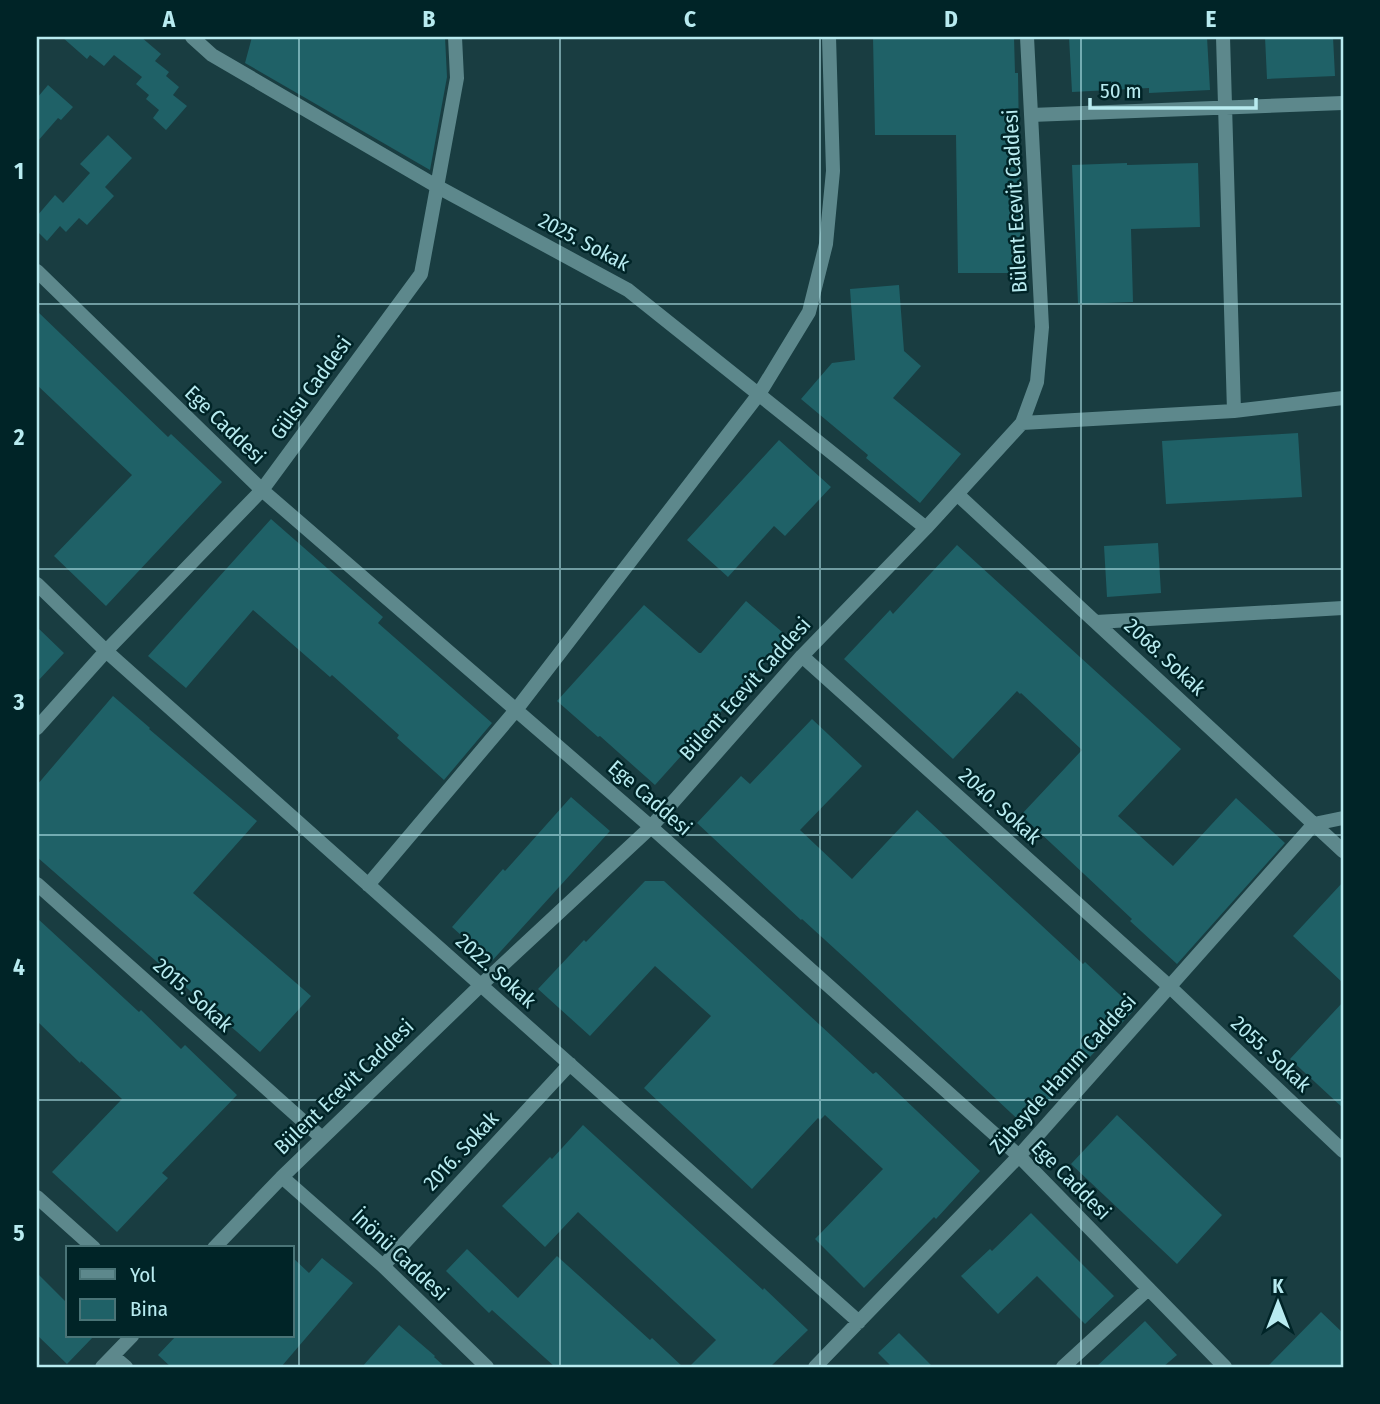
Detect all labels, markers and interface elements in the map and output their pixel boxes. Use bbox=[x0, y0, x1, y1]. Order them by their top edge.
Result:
text: A bbox=[162, 5, 176, 33]
text: B bbox=[423, 5, 436, 33]
text: C bbox=[684, 5, 696, 33]
text: D bbox=[944, 5, 958, 33]
text: E bbox=[1206, 5, 1217, 33]
scale bar bbox=[1090, 66, 1256, 110]
text: 50 m bbox=[1100, 78, 1142, 104]
street label: Bülent Ecevit Caddesi bbox=[997, 109, 1033, 293]
text: 1 bbox=[14, 157, 24, 185]
street label: 2025. Sokak bbox=[534, 207, 634, 277]
street label: Gülsu Caddesi bbox=[265, 331, 357, 445]
street label: Ege Caddesi bbox=[179, 380, 271, 470]
text: 2 bbox=[13, 423, 25, 451]
street label: Bülent Ecevit Caddesi bbox=[674, 612, 816, 766]
street label: 2068. Sokak bbox=[1119, 613, 1211, 701]
text: 3 bbox=[13, 688, 25, 716]
street label: Ege Caddesi bbox=[603, 755, 697, 841]
street label: 2040. Sokak bbox=[954, 762, 1047, 850]
street label: 2022. Sokak bbox=[451, 928, 542, 1014]
text: 4 bbox=[13, 953, 25, 981]
street label: 2015. Sokak bbox=[148, 953, 238, 1038]
street label: Zübeyde Hanım Caddesi bbox=[984, 989, 1142, 1159]
street label: 2055. Sokak bbox=[1226, 1010, 1317, 1098]
street label: Bülent Ecevit Caddesi bbox=[269, 1014, 419, 1160]
street label: 2016. Sokak bbox=[418, 1106, 504, 1196]
street label: Ege Caddesi bbox=[1026, 1135, 1116, 1225]
street label: İnönü Caddesi bbox=[346, 1204, 454, 1306]
text: 5 bbox=[13, 1219, 25, 1247]
legend bbox=[66, 1246, 294, 1338]
text: Yol bbox=[130, 1262, 156, 1288]
north arrow bbox=[1244, 1268, 1314, 1338]
text: K bbox=[1272, 1275, 1284, 1298]
text: Bina bbox=[130, 1296, 168, 1322]

